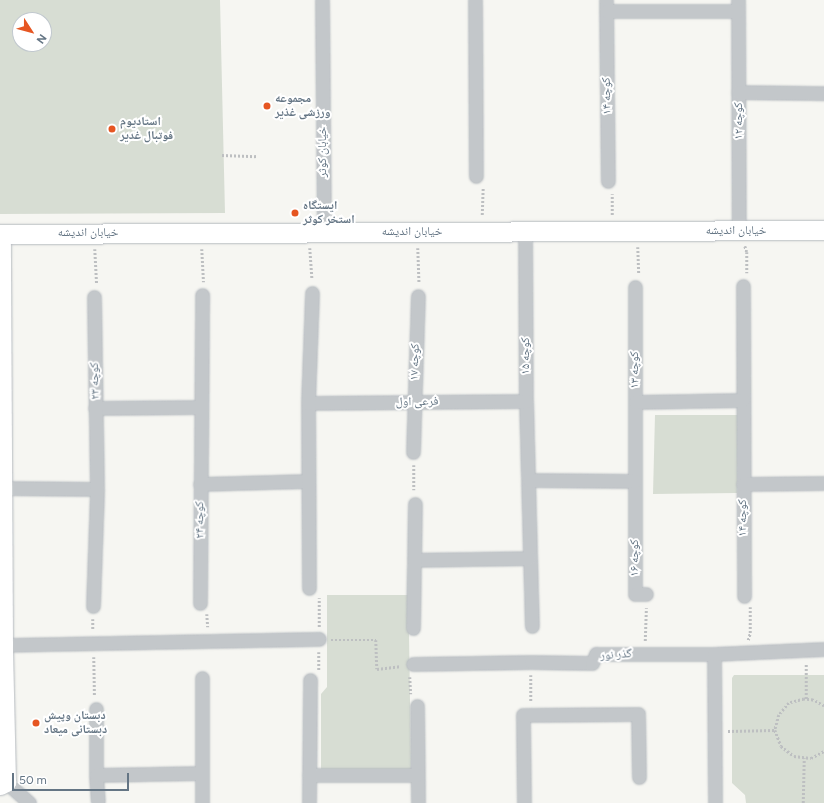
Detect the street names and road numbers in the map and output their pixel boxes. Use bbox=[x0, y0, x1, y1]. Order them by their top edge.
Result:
street label: کوچه ۱۴ bbox=[599, 77, 615, 115]
street label: کوچه ۱۲ bbox=[732, 102, 746, 140]
street label: خیابان کوثر bbox=[316, 127, 330, 177]
street label: خیابان اندیشه bbox=[706, 224, 766, 238]
street label: خیابان اندیشه bbox=[382, 225, 442, 239]
street label: خیابان اندیشه bbox=[58, 226, 118, 240]
street label: کوچه ۱۵ bbox=[519, 337, 533, 375]
street label: کوچه ۱۷ bbox=[407, 343, 423, 381]
street label: کوچه ۱۳ bbox=[628, 351, 642, 389]
street label: کوچه ۲۳ bbox=[87, 362, 103, 400]
street label: فرعی اول bbox=[395, 394, 439, 410]
street label: کوچه ۱۴ bbox=[736, 499, 750, 537]
street label: کوچه ۲۴ bbox=[193, 501, 207, 539]
street label: کوچه ۱۶ bbox=[628, 539, 642, 577]
street label: گذر نور bbox=[600, 647, 632, 663]

